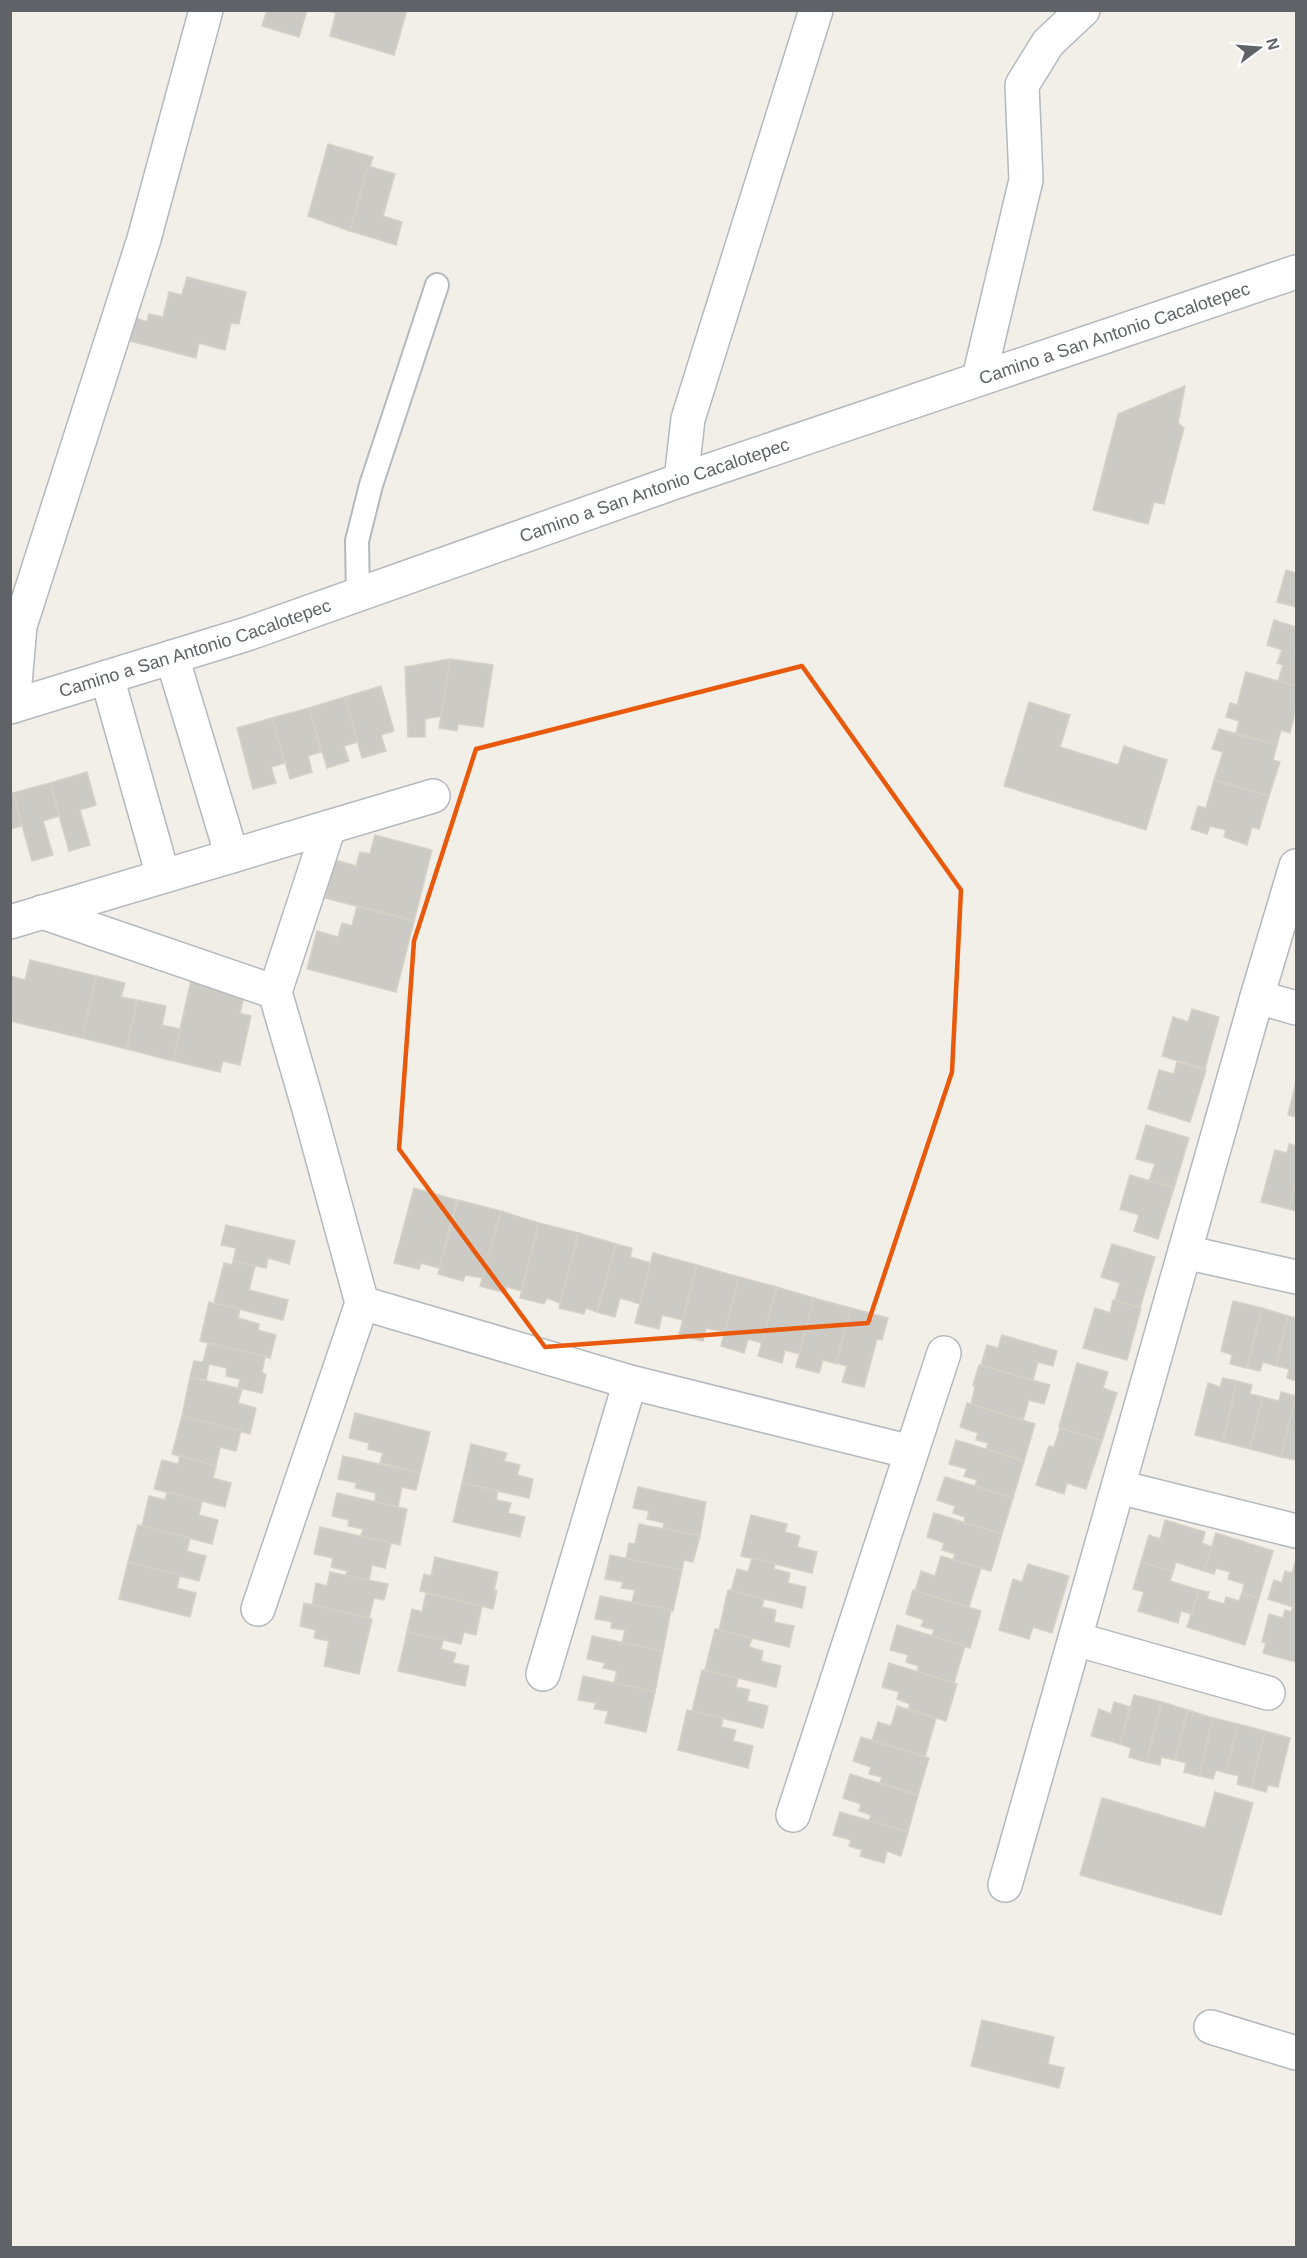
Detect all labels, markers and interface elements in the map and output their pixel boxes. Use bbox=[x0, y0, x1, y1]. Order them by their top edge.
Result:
north arrow bbox=[1229, 18, 1289, 78]
text: N bbox=[1263, 36, 1283, 52]
street label: Camino a San Antonio Cacalotepec bbox=[976, 278, 1252, 388]
street label: Camino a San Antonio Cacalotepec bbox=[517, 434, 792, 547]
street label: Camino a San Antonio Cacalotepec bbox=[57, 595, 333, 701]

